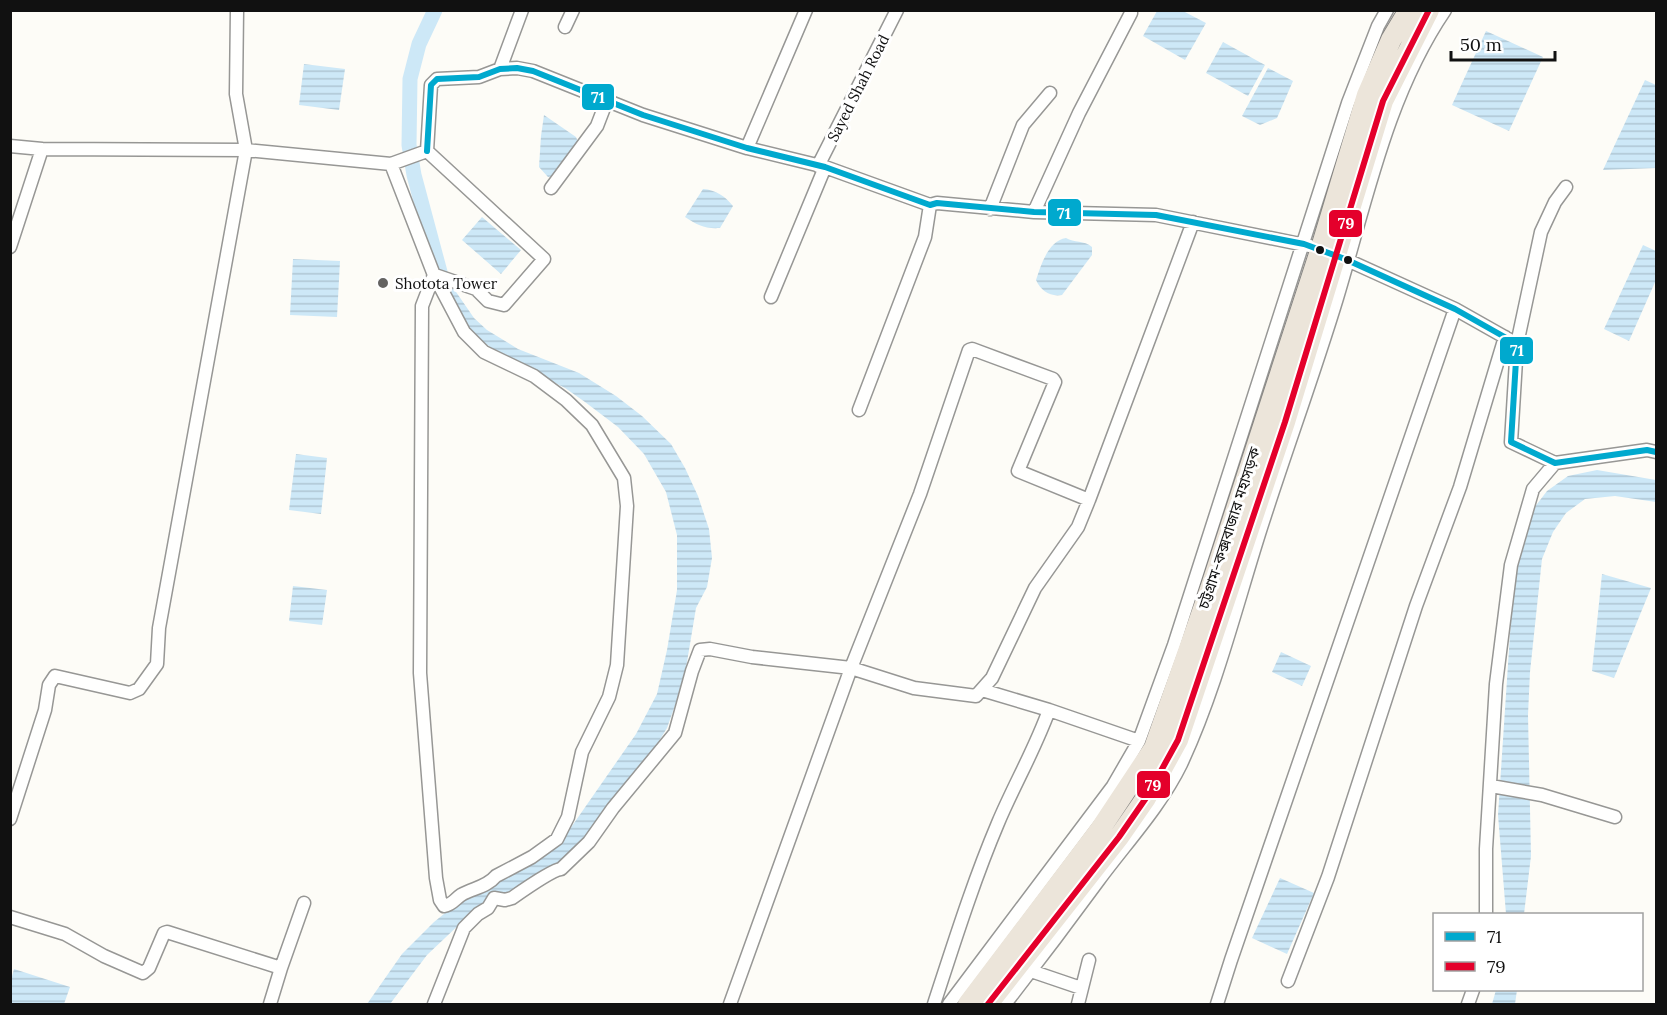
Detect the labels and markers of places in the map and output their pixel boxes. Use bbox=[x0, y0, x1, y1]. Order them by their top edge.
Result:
unlabelled marker bbox=[1314, 244, 1326, 256]
unlabelled marker bbox=[1342, 254, 1354, 266]
place label: Shotota Tower bbox=[395, 274, 498, 293]
marker: Shotota Tower bbox=[376, 276, 390, 290]

